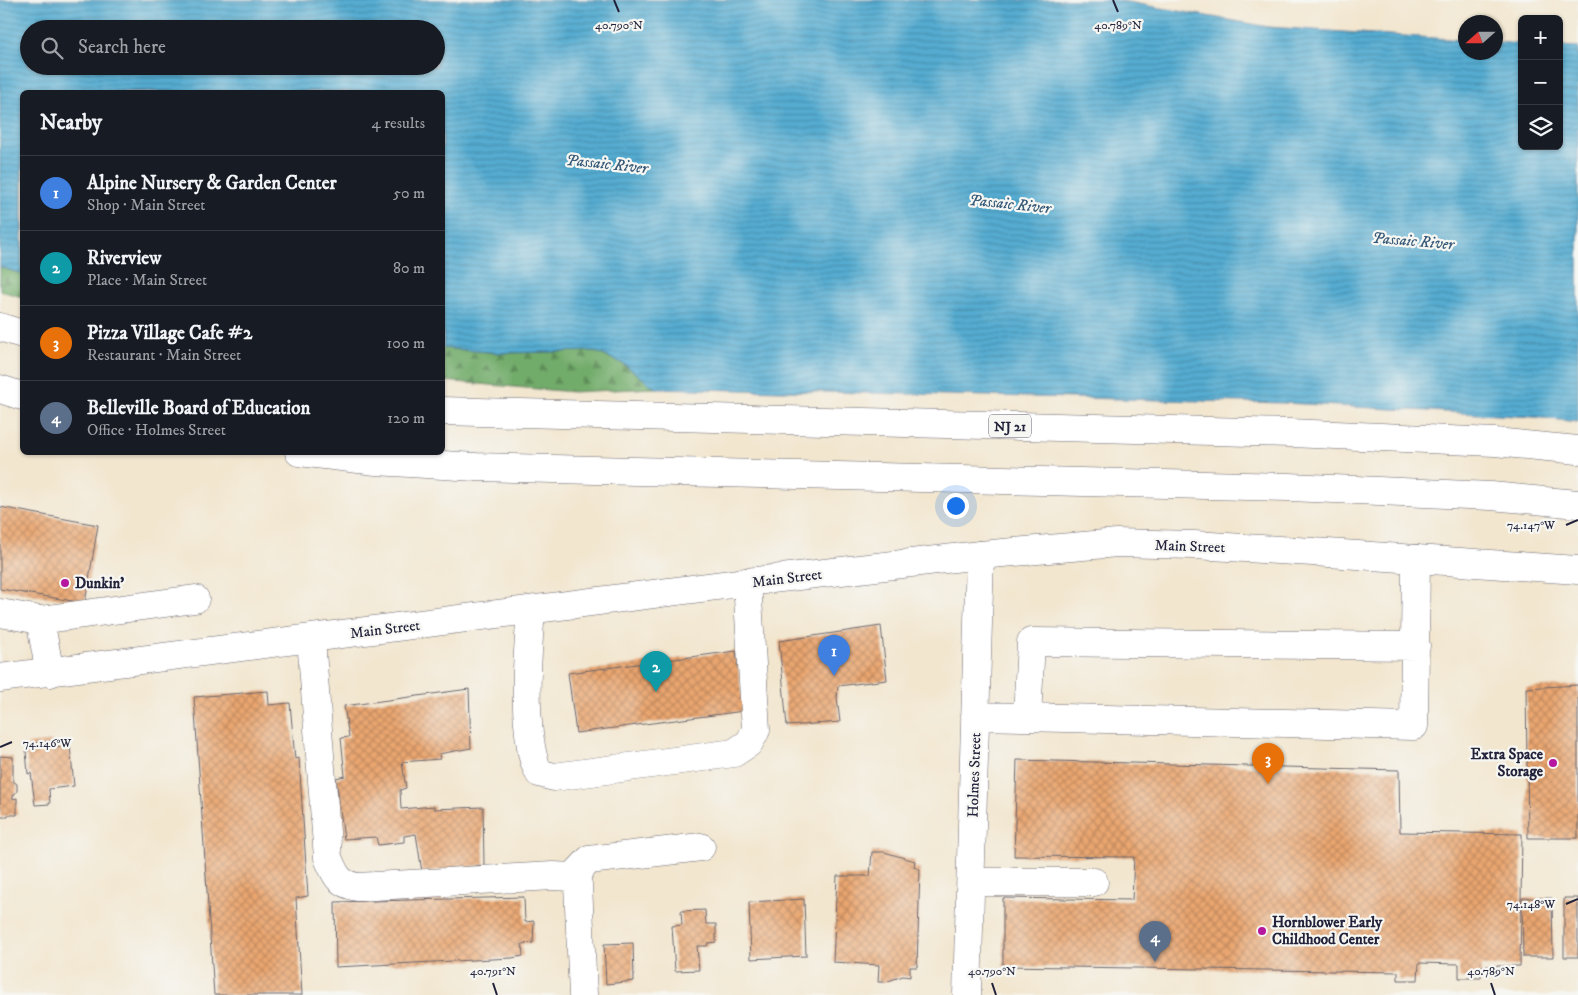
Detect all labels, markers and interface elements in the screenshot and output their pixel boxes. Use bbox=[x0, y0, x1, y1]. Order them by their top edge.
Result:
north arrow bbox=[1458, 15, 1503, 60]
map controls bbox=[1518, 15, 1563, 150]
button: + bbox=[1518, 15, 1563, 60]
text: 40.790°N bbox=[595, 18, 643, 33]
text: 40.789°N bbox=[1094, 18, 1142, 33]
search box bbox=[20, 20, 445, 75]
icon: search bbox=[38, 34, 66, 62]
text: Search here bbox=[78, 36, 166, 59]
button: − bbox=[1518, 60, 1563, 105]
button: layers bbox=[1518, 105, 1563, 150]
text: Nearby bbox=[40, 110, 102, 136]
text: 4 results bbox=[372, 113, 425, 133]
water label: Passaic River bbox=[565, 150, 650, 178]
text: Alpine Nursery & Garden Center bbox=[87, 172, 337, 195]
text: 1 bbox=[53, 183, 59, 203]
text: 50 m bbox=[393, 183, 425, 203]
water label: Passaic River bbox=[968, 190, 1053, 218]
text: Shop · Main Street bbox=[87, 195, 205, 215]
water label: Passaic River bbox=[1371, 227, 1456, 255]
text: Riverview bbox=[87, 247, 161, 270]
text: 2 bbox=[52, 258, 60, 278]
text: 80 m bbox=[393, 258, 425, 278]
text: Place · Main Street bbox=[87, 270, 207, 290]
text: Pizza Village Cafe #2 bbox=[87, 322, 252, 345]
text: 3 bbox=[53, 333, 59, 353]
text: 100 m bbox=[387, 333, 425, 353]
text: Restaurant · Main Street bbox=[87, 345, 241, 365]
text: Belleville Board of Education bbox=[87, 397, 310, 420]
text: 4 bbox=[51, 408, 61, 428]
text: 120 m bbox=[387, 408, 425, 428]
road number: NJ 21 bbox=[989, 414, 1031, 438]
text: Office · Holmes Street bbox=[87, 420, 226, 440]
your location bbox=[943, 493, 969, 519]
text: 74.147°W bbox=[1507, 518, 1556, 533]
street label: Main Street bbox=[1154, 536, 1226, 557]
street label: Main Street bbox=[751, 565, 823, 592]
place label: Dunkin' bbox=[75, 574, 124, 593]
marker: Dunkin' bbox=[59, 577, 71, 589]
street label: Main Street bbox=[349, 616, 421, 643]
pin: 1 bbox=[818, 635, 850, 676]
pin: 2 bbox=[640, 651, 672, 692]
street label: Holmes Street bbox=[964, 732, 985, 818]
text: 74.146°W bbox=[23, 736, 72, 751]
pin: 3 bbox=[1252, 743, 1284, 784]
place label: Extra Space Storage bbox=[1471, 745, 1544, 781]
marker: Extra Space Storage bbox=[1547, 757, 1559, 769]
text: 74.148°W bbox=[1507, 897, 1556, 912]
place label: Hornblower Early Childhood Center bbox=[1272, 913, 1383, 949]
pin: 4 bbox=[1139, 921, 1171, 962]
marker: Hornblower Early Childhood Center bbox=[1256, 925, 1268, 937]
text: 40.791°N bbox=[470, 964, 516, 979]
text: 40.790°N bbox=[968, 964, 1016, 979]
text: 40.789°N bbox=[1467, 964, 1515, 979]

